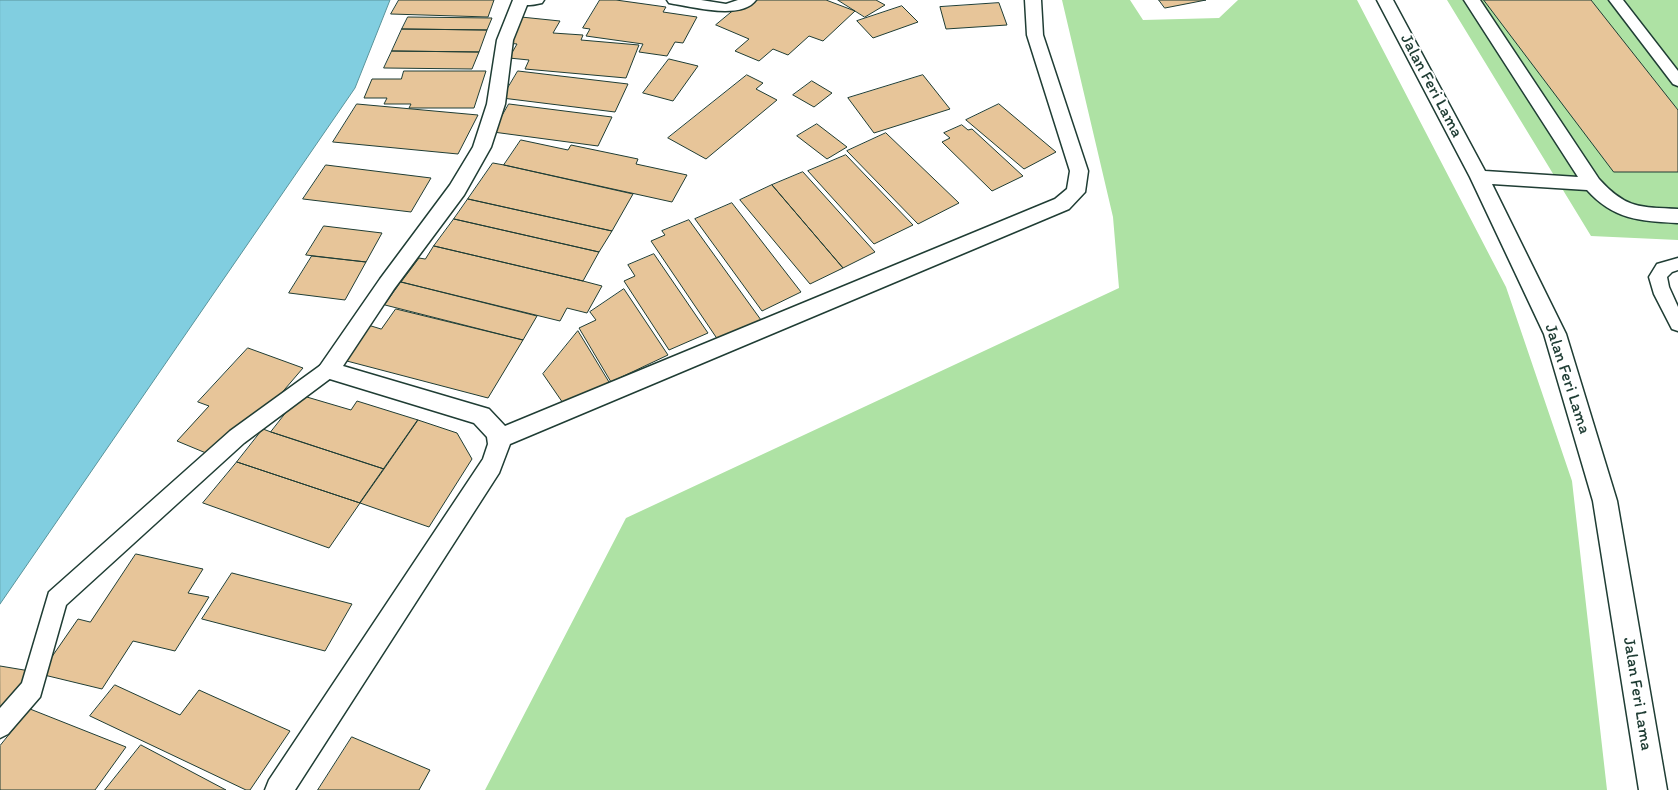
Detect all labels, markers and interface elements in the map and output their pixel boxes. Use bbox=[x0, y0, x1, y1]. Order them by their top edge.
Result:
street label: Jalan Feri Lama bbox=[1395, 31, 1467, 141]
street label: Jalan Feri Lama bbox=[1540, 322, 1594, 436]
street label: Jalan Feri Lama bbox=[1618, 636, 1656, 752]

